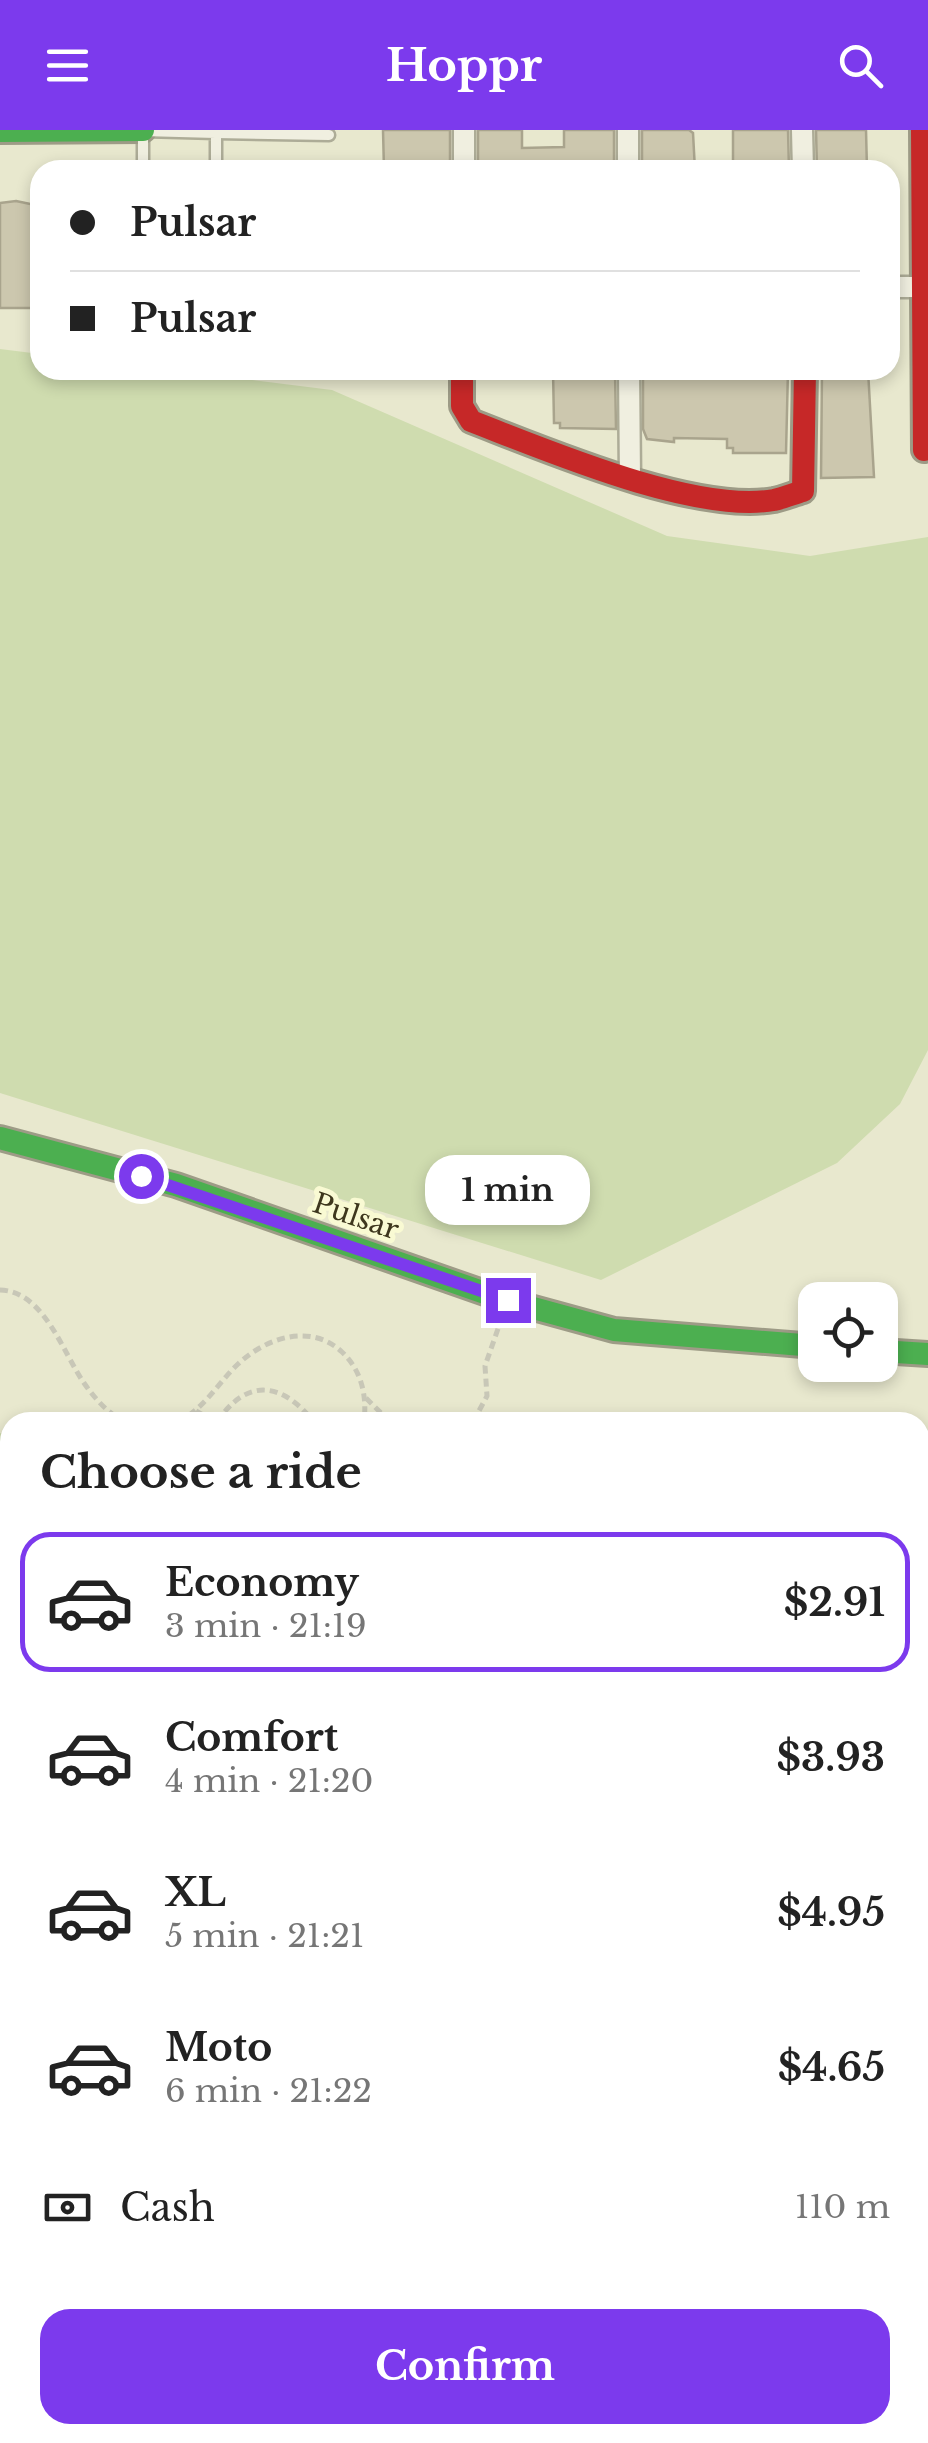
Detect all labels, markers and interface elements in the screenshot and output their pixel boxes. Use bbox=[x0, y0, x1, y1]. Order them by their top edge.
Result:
text: Hoppr bbox=[386, 37, 542, 93]
icon: menu bbox=[40, 38, 95, 93]
icon: search bbox=[833, 38, 888, 93]
text: Pulsar bbox=[130, 199, 256, 246]
text: Pulsar bbox=[130, 295, 256, 342]
route start bbox=[119, 1154, 164, 1199]
callout: 1 min bbox=[426, 1155, 590, 1225]
text: 1 min bbox=[461, 1170, 554, 1210]
street label: Pulsar bbox=[308, 1185, 404, 1248]
route end bbox=[486, 1278, 531, 1323]
map controls bbox=[798, 1282, 898, 1382]
button: locate bbox=[798, 1282, 898, 1382]
text: Choose a ride bbox=[40, 1444, 362, 1500]
icon: car bbox=[45, 1557, 135, 1647]
text: Economy bbox=[165, 1559, 359, 1606]
text: $2.91 bbox=[784, 1579, 885, 1626]
text: 3 min · 21:19 bbox=[165, 1606, 367, 1646]
icon: car bbox=[45, 1712, 135, 1802]
text: Comfort bbox=[165, 1714, 338, 1761]
text: $3.93 bbox=[777, 1734, 885, 1781]
text: 4 min · 21:20 bbox=[165, 1761, 373, 1801]
icon: car bbox=[45, 1867, 135, 1957]
text: XL bbox=[165, 1869, 226, 1916]
text: $4.95 bbox=[777, 1889, 885, 1936]
text: 5 min · 21:21 bbox=[165, 1916, 364, 1956]
icon: car bbox=[45, 2022, 135, 2112]
text: Moto bbox=[165, 2024, 272, 2071]
text: $4.65 bbox=[778, 2044, 885, 2091]
text: 6 min · 21:22 bbox=[165, 2071, 372, 2111]
icon: cash bbox=[40, 2180, 95, 2235]
text: Cash bbox=[120, 2184, 215, 2231]
text: 110 m bbox=[795, 2187, 890, 2227]
button: Confirm bbox=[40, 2309, 890, 2424]

